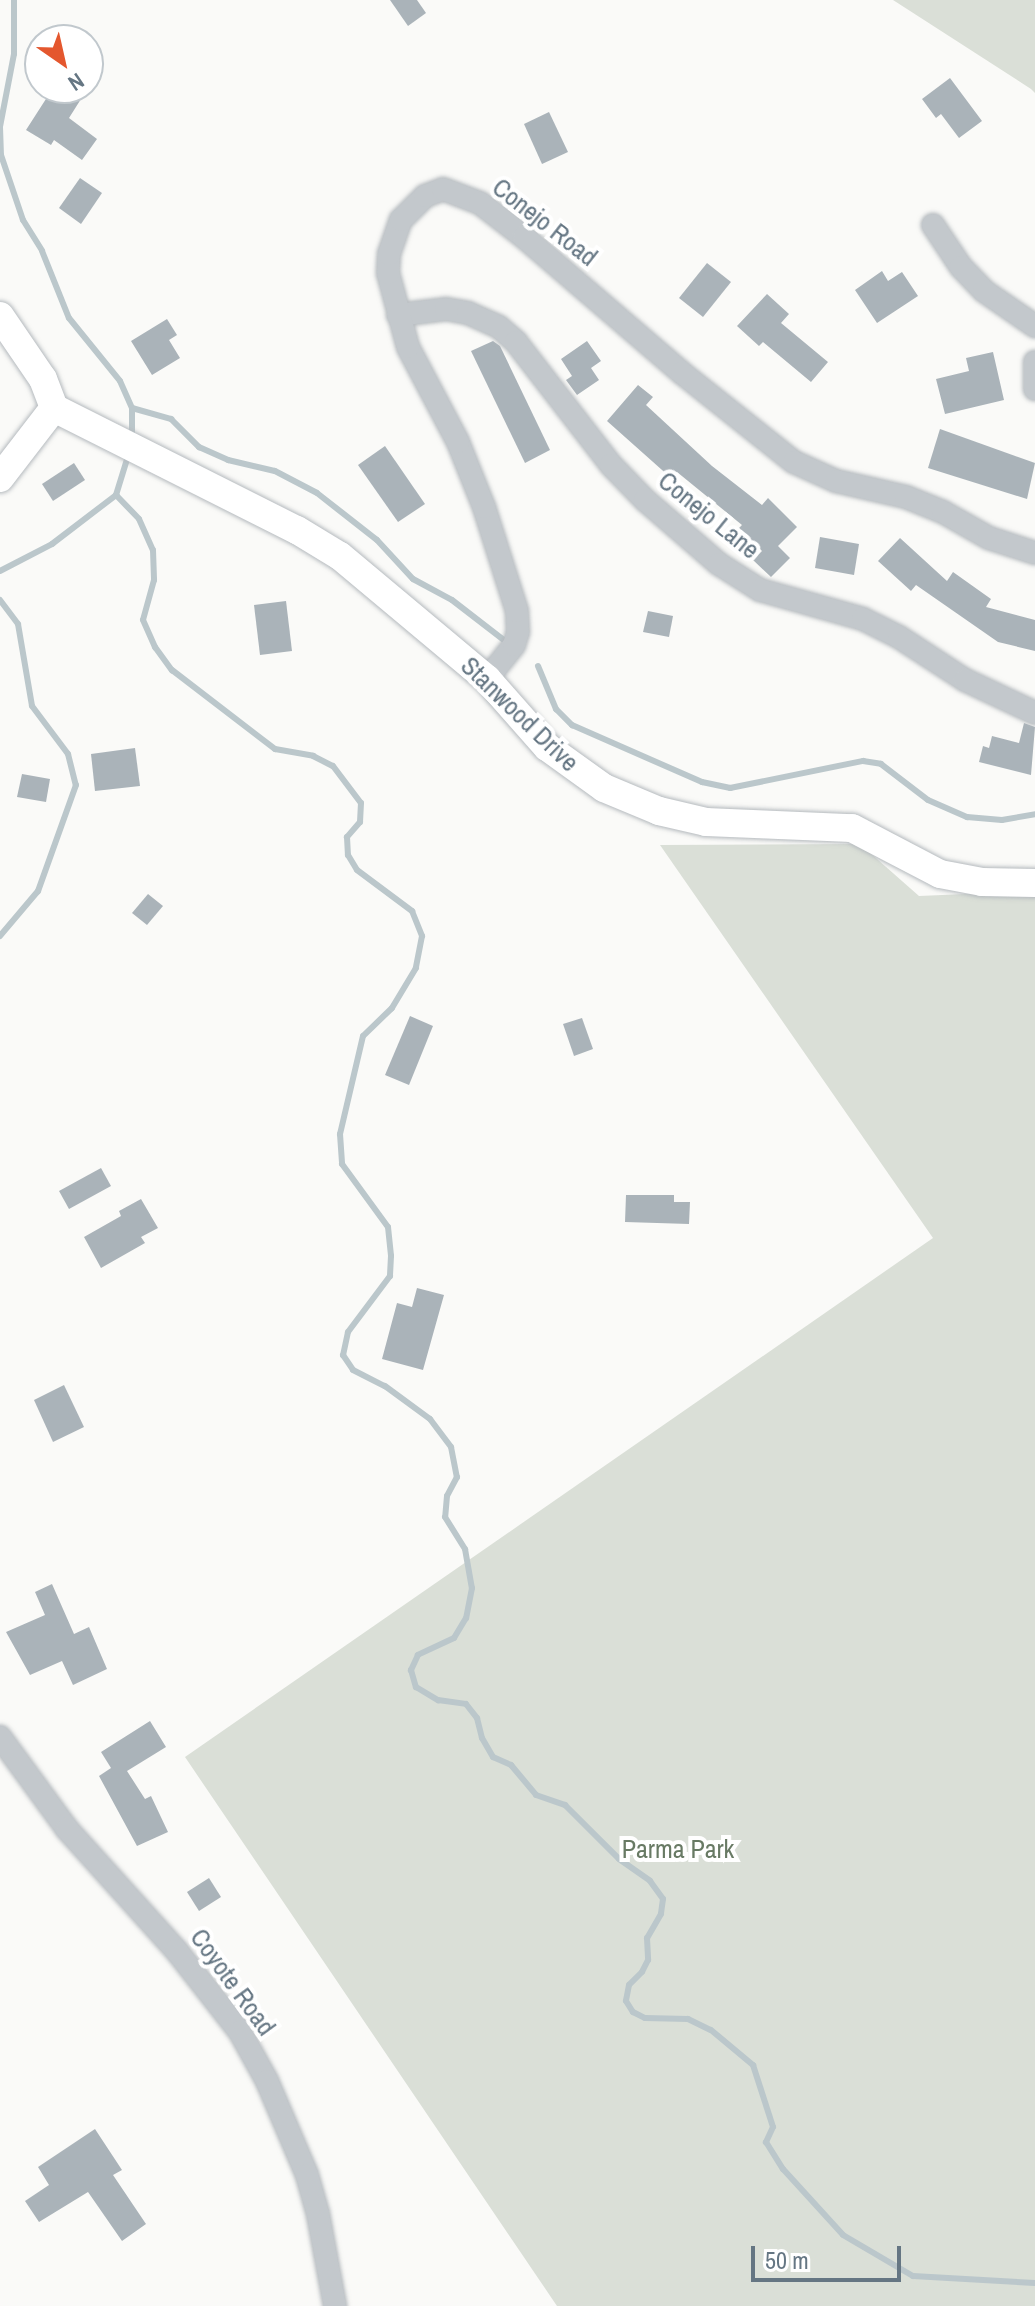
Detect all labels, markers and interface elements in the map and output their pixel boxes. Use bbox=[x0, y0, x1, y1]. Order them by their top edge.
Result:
north arrow bbox=[24, 24, 104, 104]
text: N bbox=[63, 66, 90, 98]
street label: Conejo Road bbox=[486, 171, 604, 273]
street label: Conejo Lane bbox=[652, 465, 766, 565]
street label: Stanwood Drive bbox=[455, 650, 585, 778]
park label: Parma Park bbox=[622, 1833, 734, 1865]
street label: Coyote Road bbox=[184, 1922, 282, 2042]
scale bar bbox=[755, 2230, 905, 2280]
text: 50 m bbox=[765, 2244, 809, 2276]

